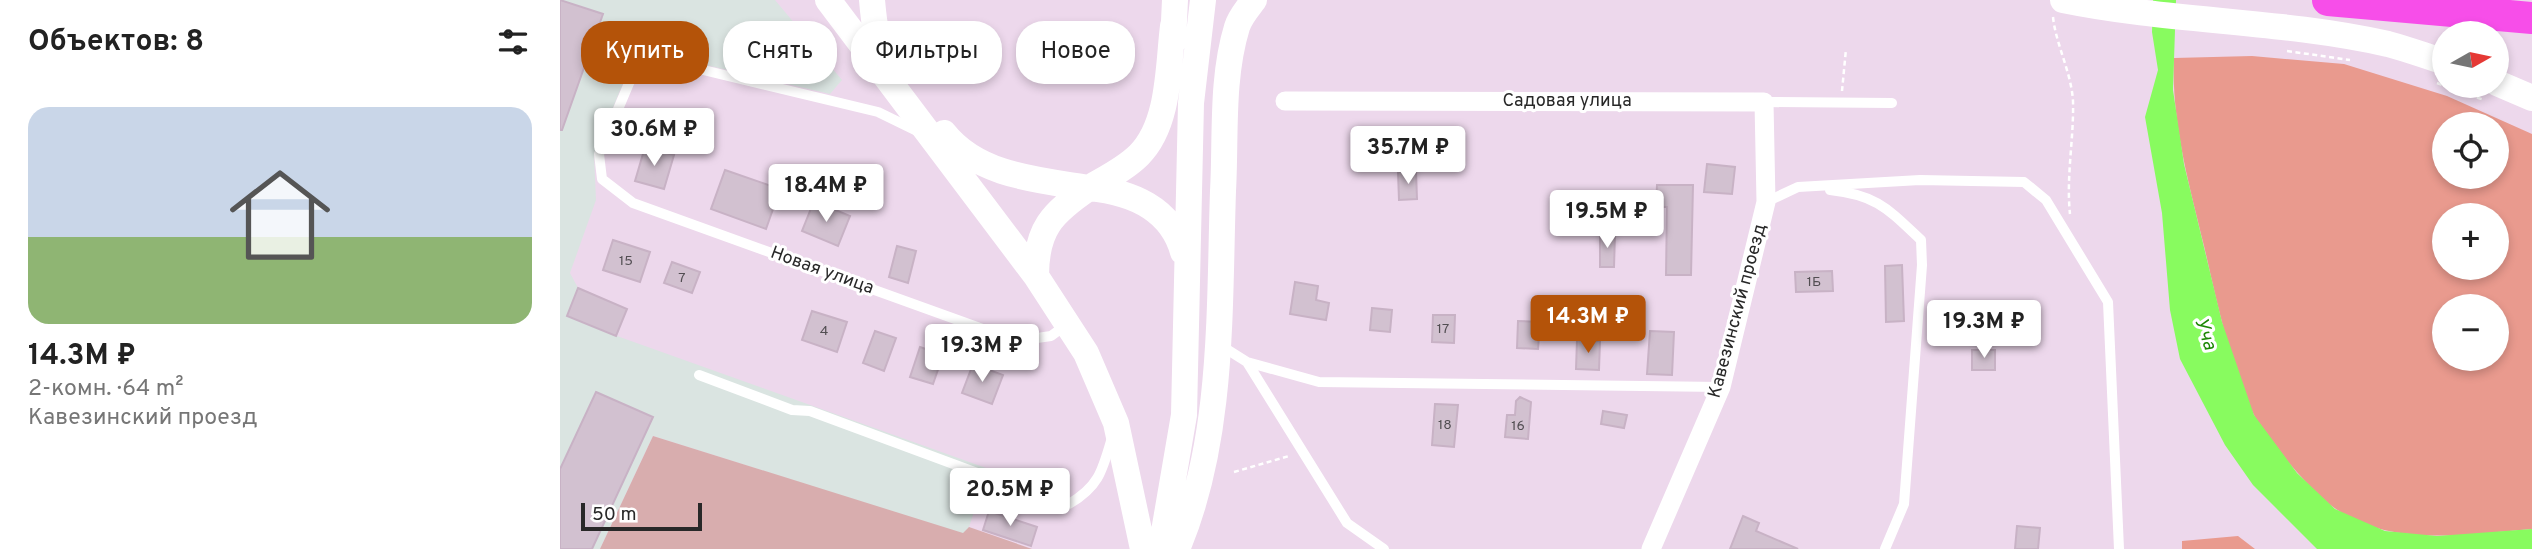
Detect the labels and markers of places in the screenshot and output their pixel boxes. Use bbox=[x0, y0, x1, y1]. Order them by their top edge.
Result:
pin: 30.6M ₽ bbox=[589, 108, 719, 168]
pin: 35.7M ₽ bbox=[1343, 127, 1473, 186]
pin: 18.4M ₽ bbox=[761, 164, 891, 224]
pin: 19.5M ₽ bbox=[1542, 190, 1672, 250]
pin: 14.3M ₽ bbox=[1523, 296, 1653, 355]
pin: 19.3M ₽ bbox=[1919, 300, 2049, 360]
pin: 19.3M ₽ bbox=[917, 324, 1047, 384]
pin: 20.5M ₽ bbox=[945, 468, 1075, 528]

